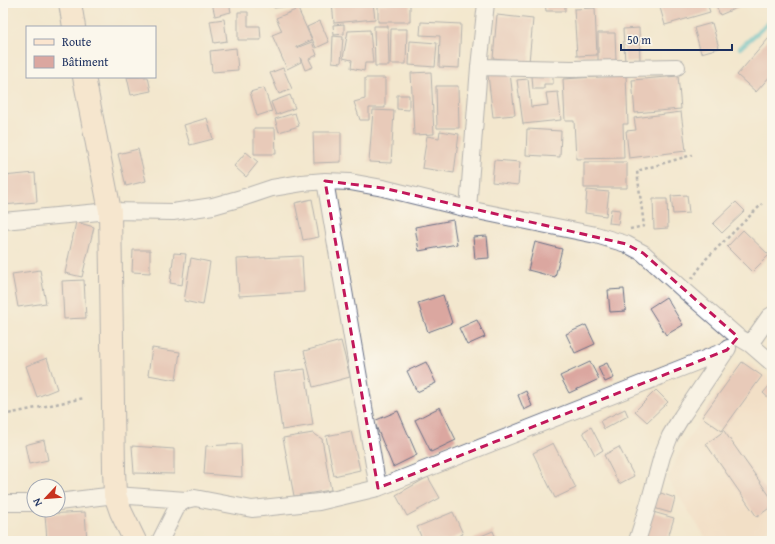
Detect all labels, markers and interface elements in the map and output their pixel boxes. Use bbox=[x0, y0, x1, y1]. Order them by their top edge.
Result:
legend bbox=[26, 26, 156, 78]
scale bar bbox=[621, 26, 732, 52]
text: 50 m bbox=[627, 31, 651, 48]
text: Route bbox=[62, 33, 92, 50]
text: Bâtiment bbox=[62, 53, 109, 70]
north arrow bbox=[26, 478, 66, 518]
text: N bbox=[28, 495, 46, 509]

